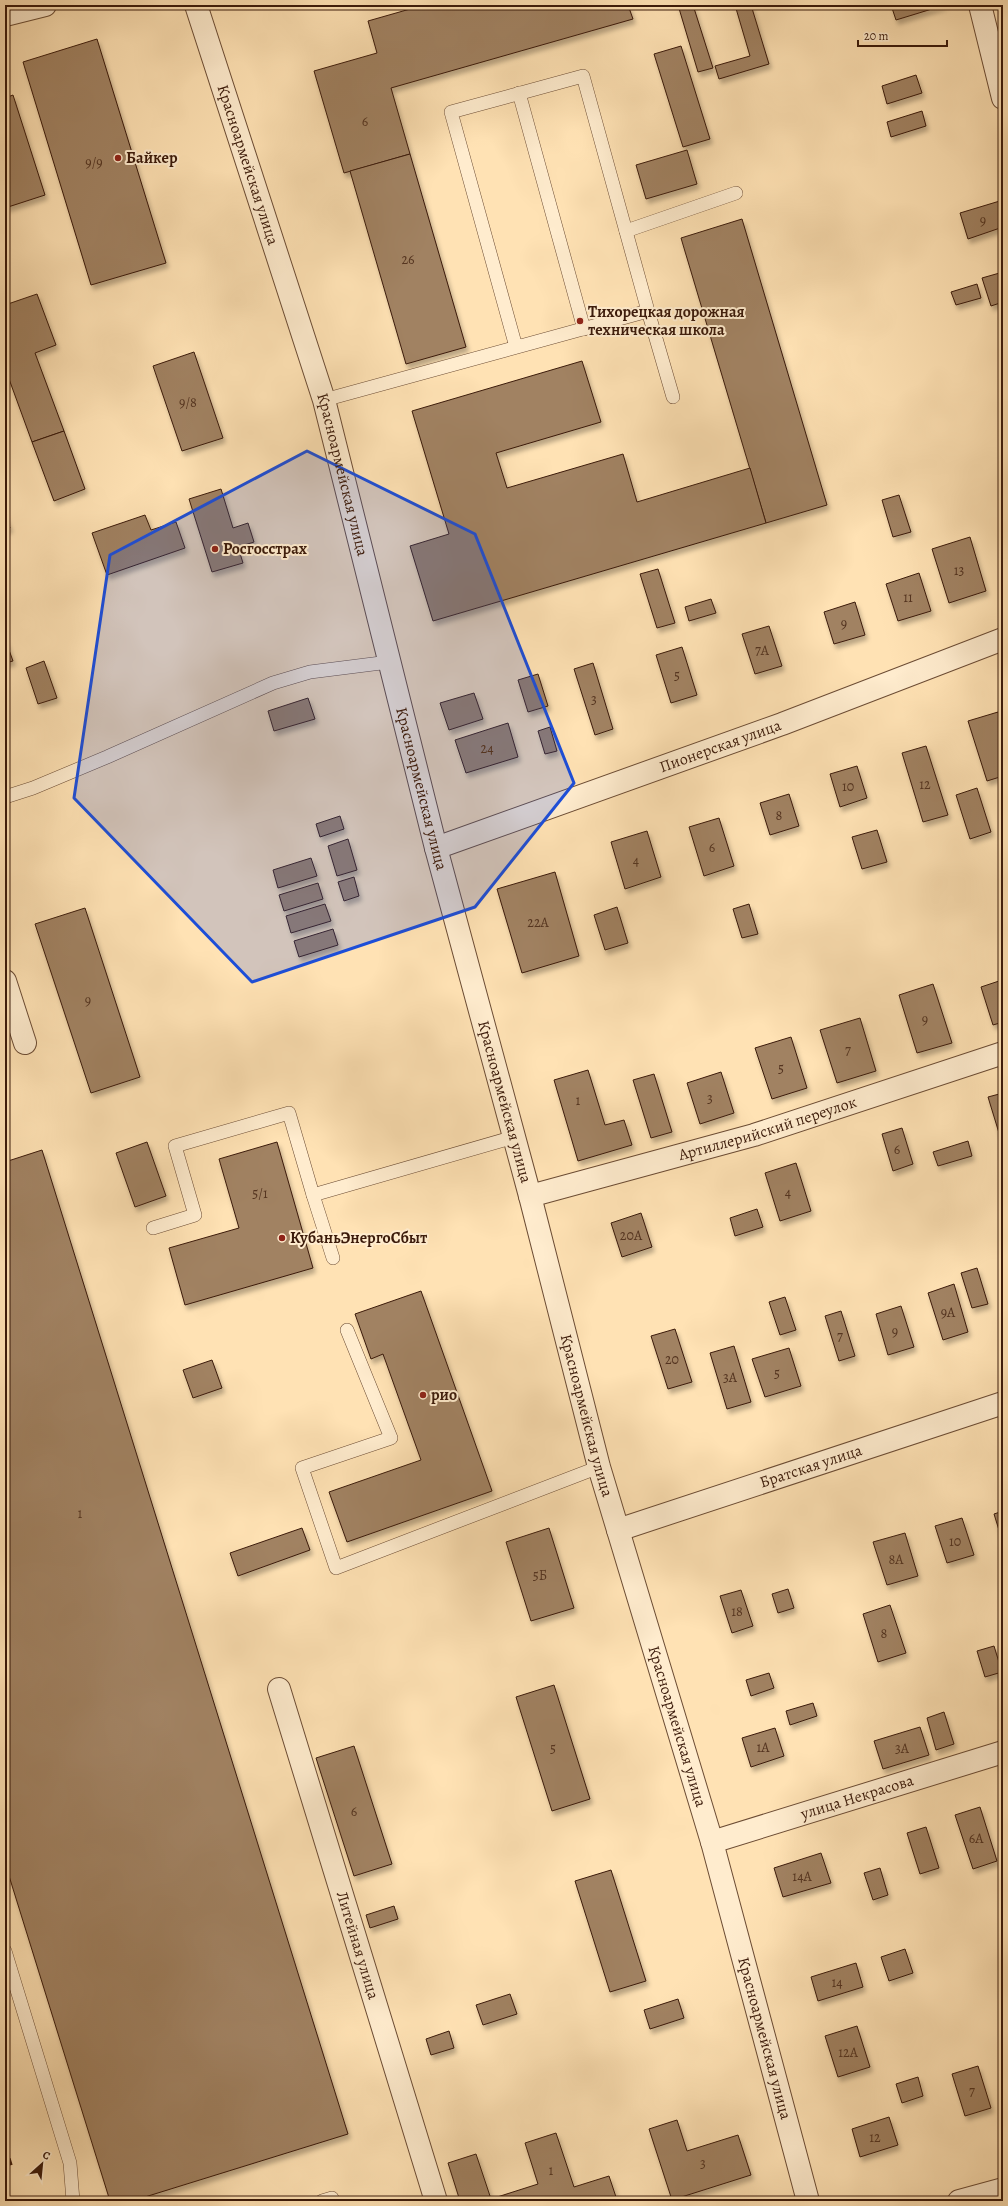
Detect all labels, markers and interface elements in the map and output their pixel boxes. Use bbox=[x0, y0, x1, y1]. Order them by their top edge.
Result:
scale bar bbox=[858, 22, 947, 48]
text: 20 m bbox=[864, 28, 888, 44]
street label: Красноармейская улица bbox=[212, 82, 284, 248]
house number: 6 bbox=[362, 112, 368, 131]
place label: Байкер bbox=[126, 147, 178, 169]
house number: 9/9 bbox=[85, 153, 103, 172]
marker: Байкер bbox=[113, 153, 123, 163]
house number: 9 bbox=[980, 211, 986, 230]
house number: 26 bbox=[401, 250, 415, 269]
place label: Тихорецкая дорожная техническая школа bbox=[588, 301, 745, 341]
marker: Тихорецкая дорожная техническая школа bbox=[575, 316, 585, 326]
street label: Красноармейская улица bbox=[311, 390, 374, 559]
house number: 9/8 bbox=[179, 393, 197, 412]
place label: Росгосстрах bbox=[223, 538, 308, 560]
marker: Росгосстрах bbox=[210, 544, 220, 554]
house number: 13 bbox=[954, 561, 964, 580]
house number: 11 bbox=[903, 588, 913, 607]
house number: 9 bbox=[841, 614, 847, 633]
house number: 7А bbox=[755, 641, 770, 660]
house number: 5 bbox=[674, 666, 680, 685]
house number: 3 bbox=[591, 690, 597, 709]
street label: Красноармейская улица bbox=[390, 705, 453, 873]
street label: Пионерская улица bbox=[656, 714, 785, 778]
house number: 24 bbox=[481, 739, 494, 758]
house number: 12 bbox=[919, 775, 931, 794]
house number: 10 bbox=[842, 777, 854, 796]
house number: 8 bbox=[776, 806, 783, 825]
house number: 6 bbox=[709, 838, 715, 857]
house number: 4 bbox=[633, 851, 639, 870]
house number: 22А bbox=[527, 913, 550, 932]
house number: 9 bbox=[85, 991, 91, 1010]
house number: 9 bbox=[922, 1010, 928, 1029]
street label: Красноармейская улица bbox=[472, 1018, 537, 1186]
house number: 7 bbox=[845, 1041, 851, 1060]
house number: 5 bbox=[778, 1059, 784, 1078]
house number: 3 bbox=[707, 1089, 713, 1108]
house number: 1 bbox=[576, 1091, 581, 1110]
street label: Артиллерийский переулок bbox=[675, 1091, 860, 1166]
house number: 6 bbox=[894, 1140, 900, 1159]
house number: 4 bbox=[785, 1183, 791, 1202]
house number: 5/1 bbox=[252, 1184, 268, 1203]
house number: 20А bbox=[620, 1226, 643, 1245]
place label: КубаньЭнергоСбыт bbox=[290, 1227, 428, 1249]
marker: КубаньЭнергоСбыт bbox=[277, 1233, 287, 1243]
house number: 9А bbox=[941, 1303, 956, 1322]
house number: 9 bbox=[892, 1322, 898, 1341]
house number: 7 bbox=[837, 1327, 843, 1346]
street label: Красноармейская улица bbox=[555, 1332, 619, 1500]
house number: 20 bbox=[665, 1350, 679, 1369]
house number: 5 bbox=[774, 1364, 780, 1383]
house number: 3А bbox=[723, 1368, 738, 1387]
place label: рио bbox=[431, 1384, 457, 1406]
marker: рио bbox=[418, 1390, 428, 1400]
street label: Братская улица bbox=[757, 1439, 865, 1494]
house number: 1 bbox=[78, 1504, 83, 1523]
house number: 10 bbox=[949, 1532, 961, 1551]
house number: 8А bbox=[889, 1550, 904, 1569]
house number: 5Б bbox=[533, 1566, 547, 1585]
house number: 18 bbox=[731, 1602, 743, 1621]
house number: 8 bbox=[881, 1624, 888, 1643]
street label: Красноармейская улица bbox=[642, 1643, 712, 1810]
house number: 1А bbox=[757, 1738, 770, 1757]
house number: 5 bbox=[550, 1739, 556, 1758]
house number: 3А bbox=[895, 1739, 910, 1758]
street label: улица Некрасова bbox=[797, 1769, 917, 1825]
house number: 6 bbox=[351, 1802, 357, 1821]
house number: 6А bbox=[969, 1829, 984, 1848]
house number: 14А bbox=[792, 1867, 812, 1886]
street label: Литейная улица bbox=[331, 1888, 385, 2003]
street label: Красноармейская улица bbox=[732, 1955, 797, 2123]
house number: 14 bbox=[831, 1973, 843, 1992]
house number: 12А bbox=[838, 2043, 859, 2062]
house number: 7 bbox=[969, 2082, 975, 2101]
house number: 12 bbox=[869, 2128, 881, 2147]
north arrow bbox=[22, 2144, 62, 2184]
text: С bbox=[40, 2147, 53, 2164]
house number: 3 bbox=[700, 2154, 706, 2173]
house number: 1 bbox=[549, 2161, 554, 2180]

